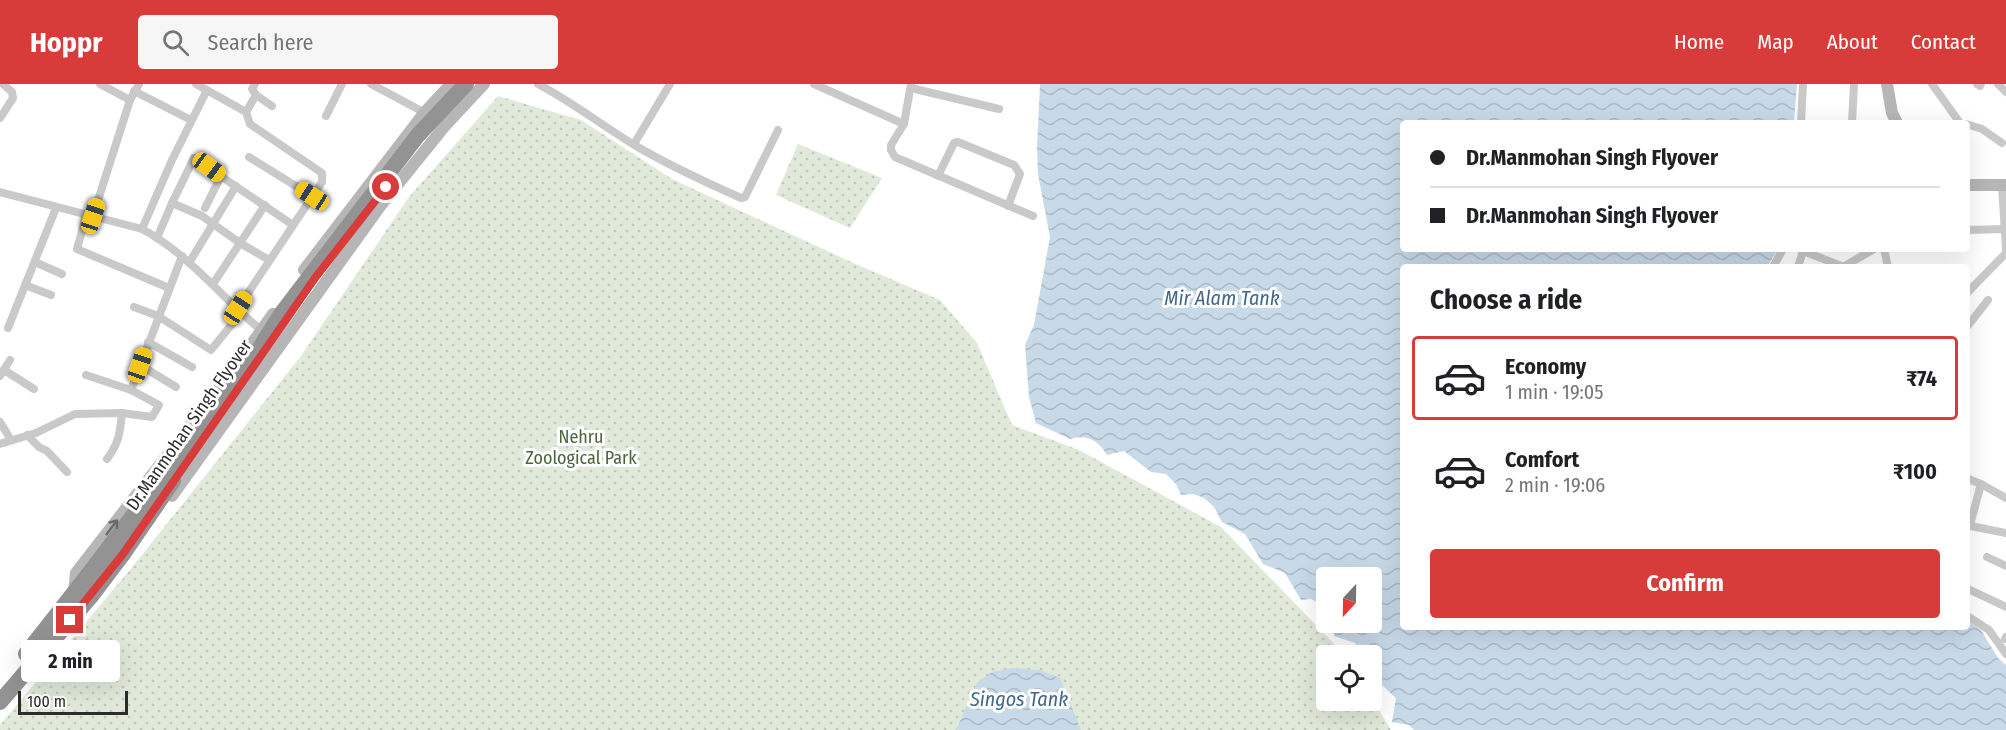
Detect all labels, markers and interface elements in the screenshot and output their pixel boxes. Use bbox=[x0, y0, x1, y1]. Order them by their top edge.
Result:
search box bbox=[138, 15, 558, 69]
text: Hoppr bbox=[30, 26, 102, 59]
icon: search bbox=[159, 26, 192, 59]
text: Search here bbox=[207, 29, 313, 56]
text: Home bbox=[1674, 29, 1724, 55]
text: Map bbox=[1757, 29, 1794, 55]
text: About bbox=[1827, 29, 1878, 55]
text: Contact bbox=[1911, 29, 1976, 55]
text: Dr.Manmohan Singh Flyover bbox=[1466, 144, 1718, 171]
car bbox=[189, 149, 229, 185]
route start bbox=[372, 173, 399, 200]
car bbox=[292, 179, 332, 213]
car bbox=[79, 196, 107, 236]
text: Dr.Manmohan Singh Flyover bbox=[1466, 202, 1718, 229]
text: Choose a ride bbox=[1430, 284, 1582, 316]
water label: Mir Alam Tank bbox=[1164, 286, 1280, 310]
car bbox=[221, 288, 255, 328]
street label: Dr.Manmohan Singh Flyover bbox=[122, 335, 257, 515]
car bbox=[126, 345, 154, 385]
icon: car bbox=[1433, 351, 1487, 405]
text: Economy bbox=[1505, 353, 1586, 380]
text: ₹74 bbox=[1906, 365, 1937, 392]
text: 1 min · 19:05 bbox=[1505, 380, 1603, 404]
park label: Nehru Zoological Park bbox=[525, 426, 637, 469]
icon: car bbox=[1433, 444, 1487, 498]
text: Comfort bbox=[1505, 446, 1579, 473]
text: ₹100 bbox=[1893, 458, 1937, 485]
text: 2 min · 19:06 bbox=[1505, 473, 1605, 497]
one-way arrow bbox=[105, 519, 118, 535]
button: Confirm bbox=[1430, 549, 1940, 618]
north arrow bbox=[1316, 567, 1382, 633]
map controls bbox=[1316, 567, 1382, 711]
route end bbox=[56, 606, 83, 633]
callout: 2 min bbox=[20, 641, 119, 683]
button: locate bbox=[1316, 645, 1382, 711]
text: 2 min bbox=[48, 649, 93, 673]
water label: Singos Tank bbox=[969, 687, 1068, 711]
scale bar bbox=[18, 688, 128, 716]
text: 100 m bbox=[27, 692, 66, 711]

